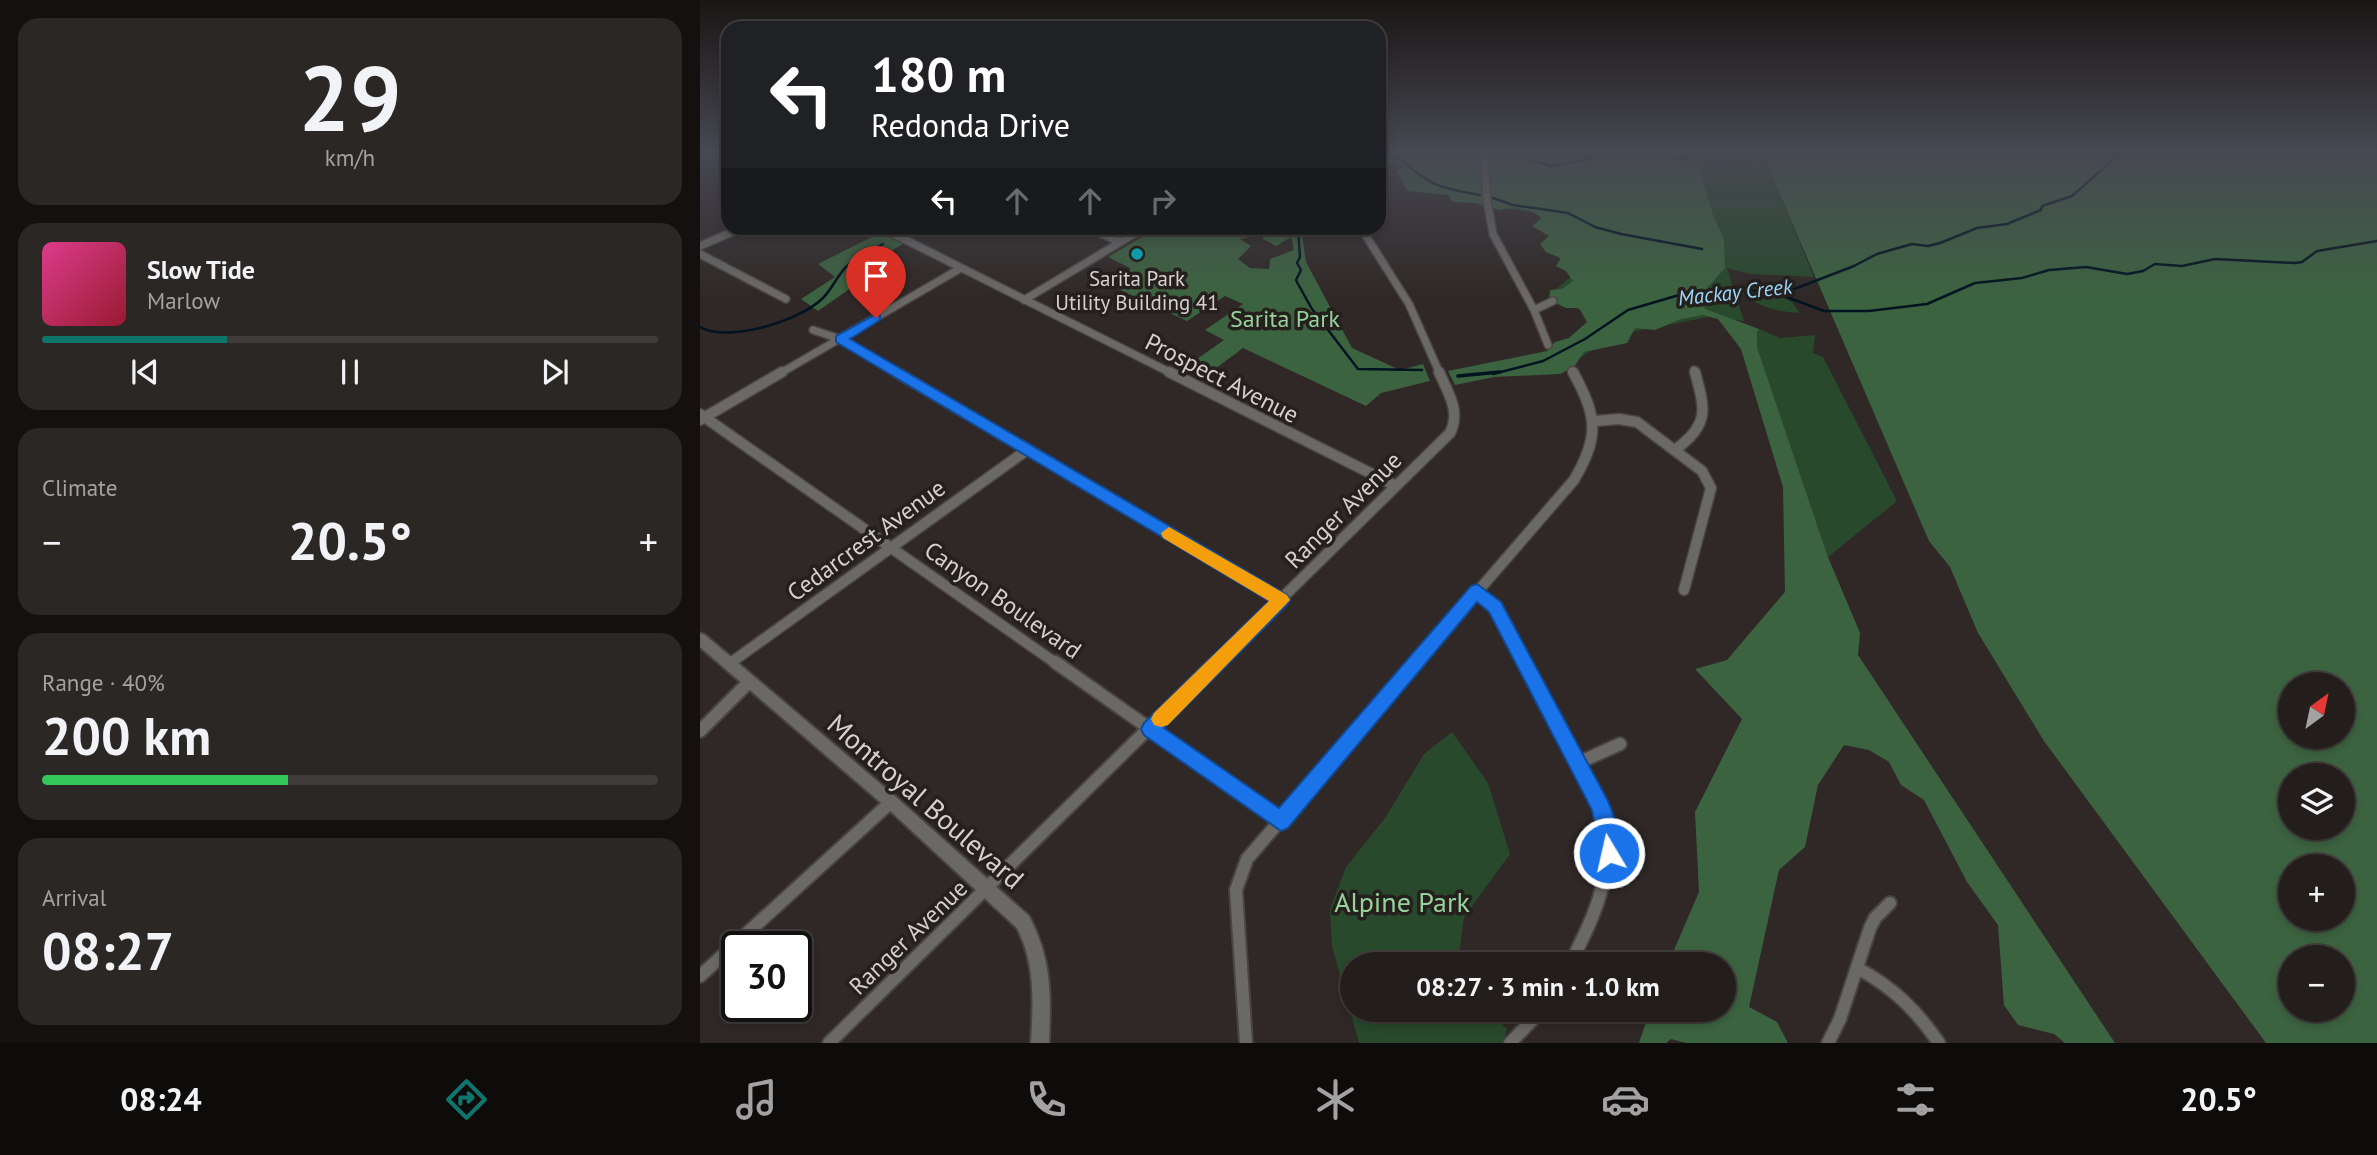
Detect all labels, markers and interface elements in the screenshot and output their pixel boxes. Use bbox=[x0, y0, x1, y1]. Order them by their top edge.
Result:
text: 29 bbox=[298, 38, 402, 156]
text: 180 m bbox=[871, 42, 1006, 106]
icon: left bbox=[756, 49, 847, 140]
text: Redonda Drive bbox=[871, 104, 1070, 146]
text: km/h bbox=[325, 143, 375, 172]
icon: left bbox=[925, 182, 963, 220]
icon: ahead bbox=[998, 182, 1036, 220]
icon: ahead bbox=[1071, 182, 1109, 220]
icon: right bbox=[1144, 182, 1182, 220]
pin bbox=[846, 246, 906, 318]
marker: Sarita Park Utility Building 41 bbox=[1129, 246, 1145, 262]
text: Slow Tide bbox=[147, 253, 255, 286]
icon: arrive bbox=[857, 257, 895, 295]
place label: Sarita Park Utility Building 41 bbox=[1055, 265, 1219, 316]
water label: Mackay Creek bbox=[1677, 272, 1795, 311]
text: Marlow bbox=[147, 286, 220, 315]
park label: Sarita Park bbox=[1230, 303, 1340, 334]
street label: Prospect Avenue bbox=[1140, 326, 1304, 430]
icon: previous bbox=[126, 353, 164, 391]
icon: pause bbox=[331, 353, 369, 391]
icon: next bbox=[536, 353, 574, 391]
street label: Ranger Avenue bbox=[1278, 445, 1408, 575]
street label: Cedarcrest Avenue bbox=[781, 472, 951, 608]
text: Climate bbox=[42, 473, 117, 502]
text: 20.5° bbox=[288, 507, 412, 574]
text: − bbox=[42, 517, 61, 566]
text: + bbox=[639, 517, 658, 566]
street label: Canyon Boulevard bbox=[918, 534, 1088, 666]
text: Range · 40% bbox=[42, 668, 165, 697]
north arrow bbox=[2278, 672, 2356, 749]
map controls bbox=[2278, 672, 2355, 1022]
text: 200 km bbox=[42, 702, 211, 769]
street label: Montroyal Boulevard bbox=[820, 705, 1032, 897]
button: layers bbox=[2278, 763, 2355, 840]
position arrow bbox=[1572, 816, 1646, 890]
button: + bbox=[2278, 854, 2355, 931]
street label: Ranger Avenue bbox=[842, 873, 974, 1001]
text: Arrival bbox=[42, 883, 106, 912]
park label: Alpine Park bbox=[1334, 883, 1470, 920]
text: 08:27 bbox=[42, 917, 174, 984]
speed limit sign: 30 bbox=[721, 931, 812, 1022]
button: − bbox=[2278, 945, 2355, 1022]
text: 08:27 · 3 min · 1.0 km bbox=[1416, 970, 1660, 1003]
icon: directions bbox=[442, 1075, 491, 1124]
icon: music bbox=[732, 1075, 781, 1124]
icon: phone bbox=[1022, 1075, 1071, 1124]
icon: climate bbox=[1311, 1075, 1360, 1124]
icon: car bbox=[1601, 1075, 1650, 1124]
icon: filters bbox=[1891, 1075, 1940, 1124]
text: 08:24 bbox=[120, 1078, 202, 1120]
text: 20.5° bbox=[2180, 1078, 2257, 1120]

